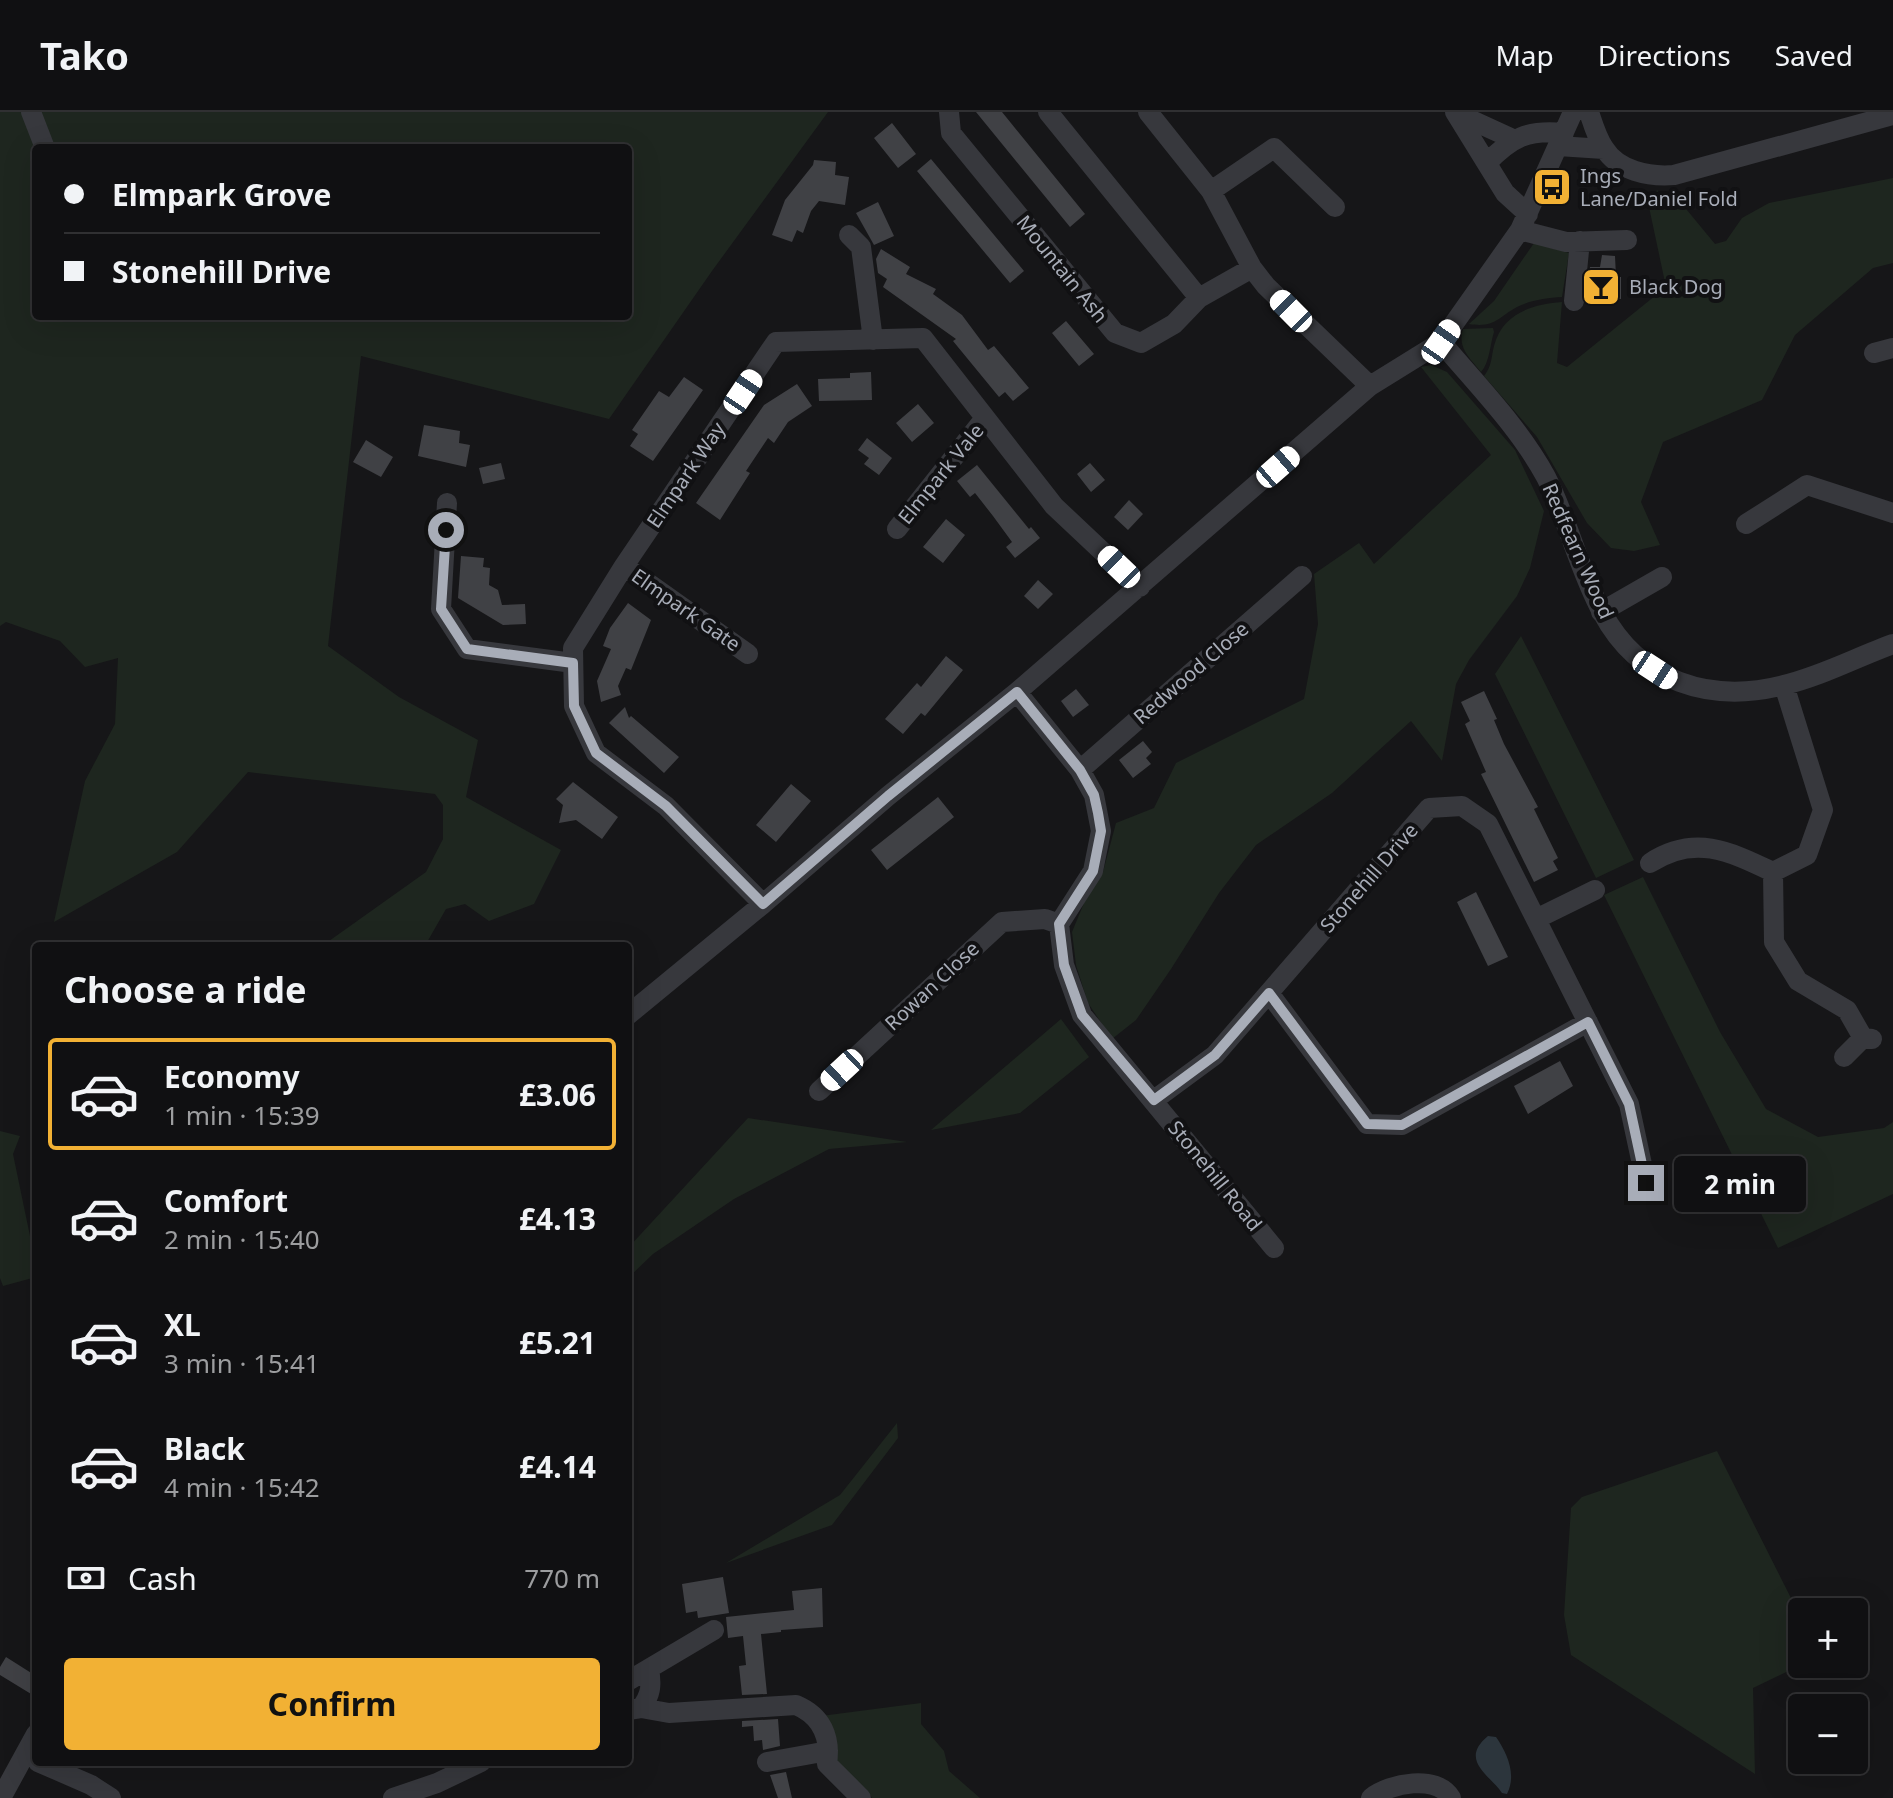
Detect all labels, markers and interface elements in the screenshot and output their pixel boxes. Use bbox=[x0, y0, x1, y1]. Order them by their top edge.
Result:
text: Tako bbox=[40, 29, 129, 81]
text: Map bbox=[1495, 36, 1554, 74]
text: Directions bbox=[1598, 36, 1731, 74]
text: Saved bbox=[1775, 36, 1853, 74]
place label: Ings Lane/Daniel Fold bbox=[1580, 162, 1738, 212]
bus stop icon: Ings Lane/Daniel Fold bbox=[1531, 166, 1573, 208]
text: Elmpark Grove bbox=[112, 174, 331, 215]
street label: Mountain Ash bbox=[1011, 209, 1114, 328]
text: Stonehill Drive bbox=[112, 251, 331, 292]
bar icon: Black Dog bbox=[1580, 266, 1622, 308]
place label: Black Dog bbox=[1629, 273, 1723, 300]
car bbox=[1266, 286, 1316, 336]
car bbox=[1417, 315, 1465, 369]
car bbox=[720, 365, 766, 419]
street label: Elmpark Way bbox=[640, 416, 731, 533]
street label: Elmpark Vale bbox=[892, 418, 989, 530]
car bbox=[1252, 442, 1304, 492]
street label: Redfearn Wood bbox=[1536, 479, 1620, 623]
route start bbox=[428, 512, 464, 548]
car bbox=[1093, 542, 1145, 592]
street label: Elmpark Gate bbox=[627, 562, 746, 657]
street label: Redwood Close bbox=[1127, 615, 1254, 730]
car bbox=[1628, 647, 1682, 693]
street label: Stonehill Drive bbox=[1314, 817, 1424, 938]
street label: Rowan Close bbox=[879, 935, 985, 1036]
text: Choose a ride bbox=[64, 965, 306, 1014]
car bbox=[816, 1045, 868, 1095]
text: Economy bbox=[164, 1056, 300, 1097]
icon: car bbox=[68, 1058, 140, 1130]
text: £3.06 bbox=[519, 1074, 596, 1115]
text: 1 min · 15:39 bbox=[164, 1097, 320, 1133]
street label: Stonehill Road bbox=[1162, 1115, 1268, 1237]
callout: 2 min bbox=[1674, 1155, 1806, 1211]
route end bbox=[1628, 1165, 1664, 1201]
text: 2 min bbox=[1704, 1166, 1776, 1202]
text: Comfort bbox=[164, 1180, 288, 1221]
icon: car bbox=[68, 1182, 140, 1254]
text: £4.13 bbox=[519, 1198, 596, 1239]
text: 2 min · 15:40 bbox=[164, 1221, 320, 1257]
text: XL bbox=[164, 1304, 201, 1345]
icon: car bbox=[68, 1306, 140, 1378]
text: £5.21 bbox=[519, 1322, 596, 1363]
text: 3 min · 15:41 bbox=[164, 1345, 320, 1381]
text: Black bbox=[164, 1428, 245, 1469]
icon: car bbox=[68, 1430, 140, 1502]
text: £4.14 bbox=[519, 1446, 596, 1487]
text: 4 min · 15:42 bbox=[164, 1469, 320, 1505]
icon: cash bbox=[64, 1556, 108, 1600]
text: Cash bbox=[128, 1558, 197, 1599]
text: 770 m bbox=[524, 1560, 600, 1596]
map controls bbox=[1788, 1598, 1868, 1774]
button: + bbox=[1788, 1598, 1868, 1678]
button: Confirm bbox=[64, 1658, 600, 1750]
button: − bbox=[1788, 1694, 1868, 1774]

